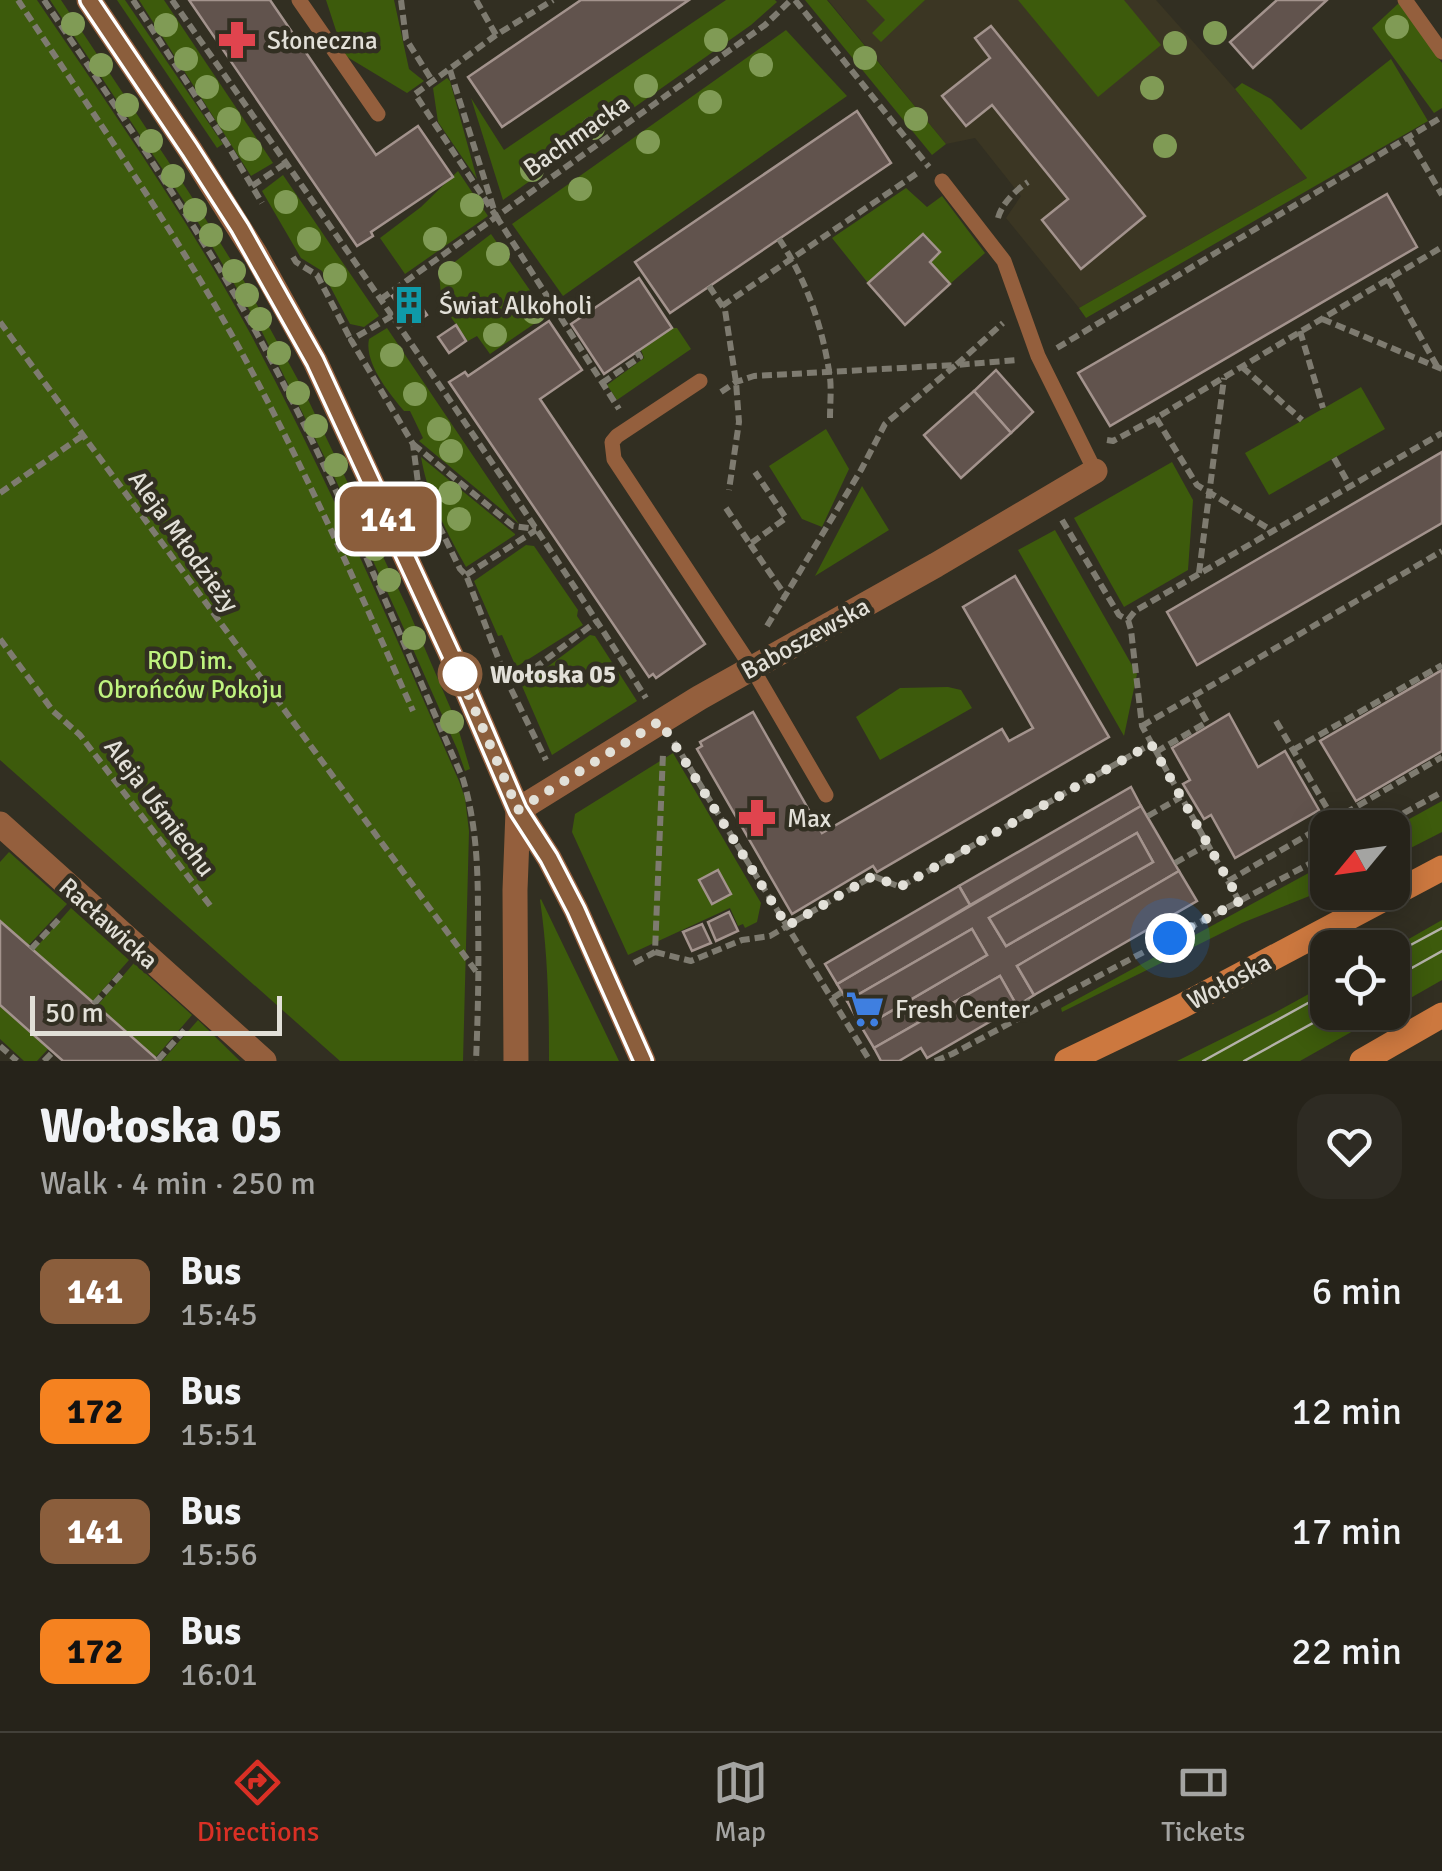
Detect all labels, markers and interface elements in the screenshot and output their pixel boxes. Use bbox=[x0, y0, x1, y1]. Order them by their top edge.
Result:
pharmacy icon: Słoneczna bbox=[216, 19, 258, 61]
place label: Słoneczna bbox=[267, 25, 378, 56]
street label: Bachmacka bbox=[517, 88, 635, 183]
building icon: Świat Alkoholi bbox=[388, 284, 430, 326]
place label: Świat Alkoholi bbox=[439, 290, 592, 321]
street label: Aleja Młodzieży bbox=[122, 464, 246, 619]
line badge: 141 bbox=[330, 486, 446, 552]
text: 141 bbox=[360, 498, 416, 541]
street label: Baboszewska bbox=[736, 590, 875, 686]
park label: ROD im. Obrońców Pokoju bbox=[97, 645, 283, 705]
marker: Wołoska 05 bbox=[439, 653, 481, 695]
place label: Wołoska 05 bbox=[490, 659, 616, 690]
street label: Aleja Uśmiechu bbox=[98, 732, 222, 883]
pharmacy icon: Max bbox=[736, 797, 778, 839]
place label: Max bbox=[787, 803, 832, 834]
north arrow bbox=[1310, 810, 1410, 910]
map controls bbox=[1310, 810, 1410, 1030]
street label: Racławicka bbox=[53, 871, 164, 976]
your location bbox=[1145, 913, 1195, 963]
button: locate bbox=[1310, 930, 1410, 1030]
street label: Wołoska bbox=[1182, 946, 1277, 1016]
supermarket icon: Fresh Center bbox=[844, 988, 886, 1030]
scale bar bbox=[30, 991, 282, 1036]
place label: Fresh Center bbox=[895, 994, 1031, 1025]
text: 50 m bbox=[45, 996, 104, 1030]
button: heart bbox=[1297, 1094, 1402, 1199]
text: Wołoska 05 bbox=[40, 1097, 283, 1156]
text: Walk · 4 min · 250 m bbox=[40, 1164, 316, 1203]
text: Bus bbox=[180, 1248, 241, 1295]
text: 6 min bbox=[1312, 1268, 1402, 1315]
text: 141 bbox=[67, 1270, 123, 1313]
text: 15:45 bbox=[180, 1295, 258, 1334]
text: Bus bbox=[180, 1368, 241, 1415]
text: 12 min bbox=[1291, 1388, 1402, 1435]
text: 172 bbox=[67, 1390, 123, 1433]
text: 15:51 bbox=[180, 1415, 258, 1454]
text: Bus bbox=[180, 1488, 241, 1535]
text: 17 min bbox=[1291, 1508, 1402, 1555]
text: 141 bbox=[67, 1510, 123, 1553]
text: 15:56 bbox=[180, 1535, 258, 1574]
text: Bus bbox=[180, 1608, 241, 1655]
text: 22 min bbox=[1291, 1628, 1402, 1675]
text: 172 bbox=[67, 1630, 123, 1673]
text: 16:01 bbox=[180, 1655, 258, 1694]
tab: Directions bbox=[197, 1755, 319, 1849]
tab: Map bbox=[713, 1755, 768, 1849]
tab: Tickets bbox=[1161, 1755, 1245, 1849]

